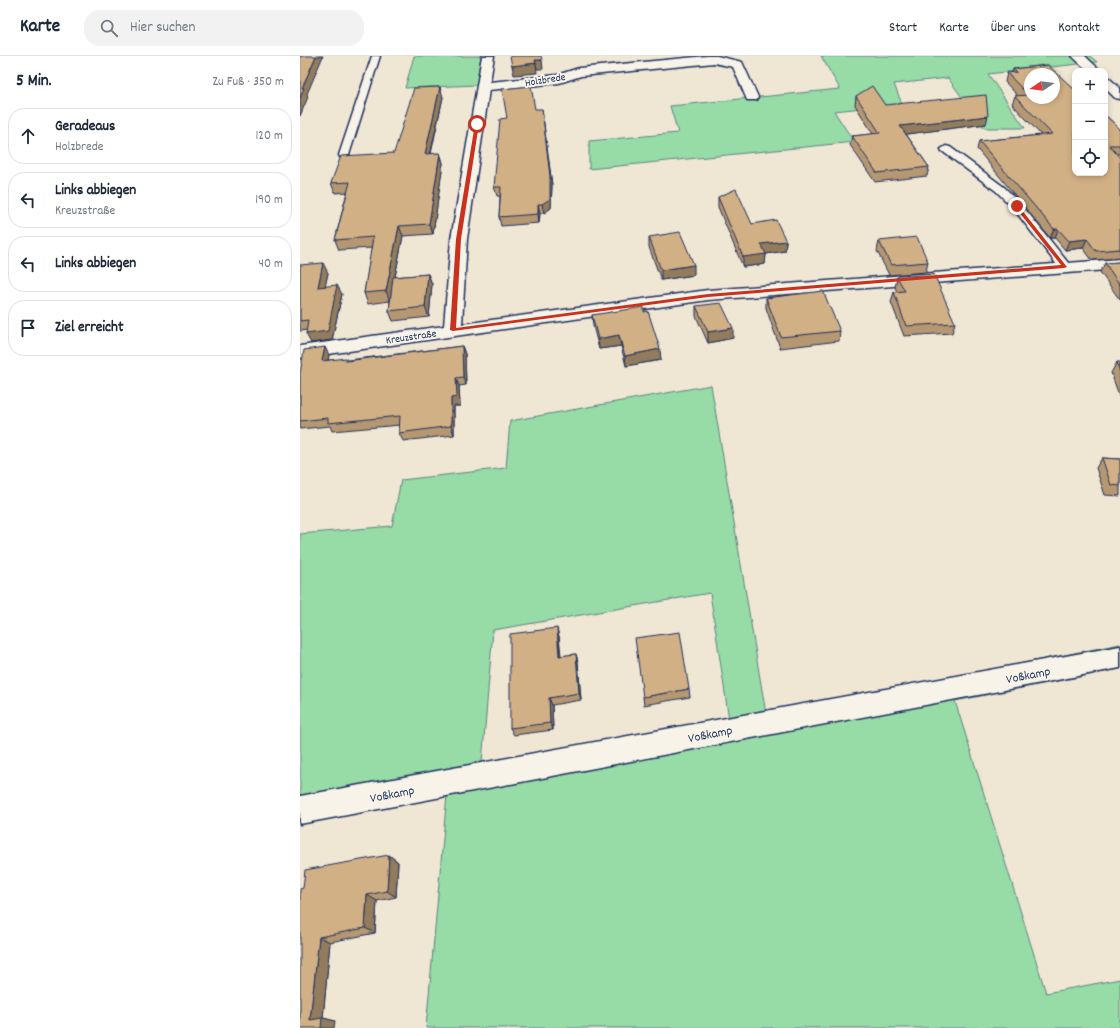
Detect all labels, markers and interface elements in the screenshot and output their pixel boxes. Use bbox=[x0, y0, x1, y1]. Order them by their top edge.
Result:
search box bbox=[84, 10, 364, 46]
text: Karte bbox=[20, 14, 60, 41]
icon: search bbox=[98, 17, 120, 39]
text: Hier suchen bbox=[130, 17, 195, 39]
text: Start bbox=[889, 18, 917, 38]
text: Karte bbox=[939, 18, 969, 38]
text: Über uns bbox=[991, 18, 1036, 38]
text: Kontakt bbox=[1058, 18, 1100, 38]
north arrow bbox=[1024, 68, 1060, 104]
map controls bbox=[1072, 68, 1108, 176]
button: + bbox=[1072, 68, 1108, 104]
text: 5 Min. bbox=[16, 70, 52, 94]
street label: Holzbrede bbox=[524, 70, 567, 92]
text: Zu Fuß · 350 m bbox=[212, 73, 284, 92]
button: − bbox=[1072, 104, 1108, 140]
route start bbox=[468, 115, 486, 133]
text: Geradeaus bbox=[55, 116, 115, 138]
icon: ahead bbox=[17, 125, 39, 147]
text: 120 m bbox=[255, 127, 283, 146]
text: Holzbrede bbox=[55, 138, 103, 157]
button: locate bbox=[1072, 140, 1108, 176]
text: Links abbiegen bbox=[55, 180, 136, 202]
icon: left bbox=[17, 189, 39, 211]
text: 190 m bbox=[255, 191, 283, 210]
route end bbox=[1008, 197, 1026, 215]
text: Kreuzstraße bbox=[55, 202, 115, 221]
icon: left bbox=[17, 253, 39, 275]
text: Links abbiegen bbox=[55, 253, 136, 275]
text: 40 m bbox=[259, 255, 283, 274]
icon: arrive bbox=[17, 317, 39, 339]
text: Ziel erreicht bbox=[55, 317, 123, 339]
street label: Kreuzstraße bbox=[385, 326, 438, 349]
street label: Voßkamp bbox=[1005, 663, 1052, 690]
street label: Voßkamp bbox=[687, 722, 734, 749]
street label: Voßkamp bbox=[369, 782, 416, 809]

